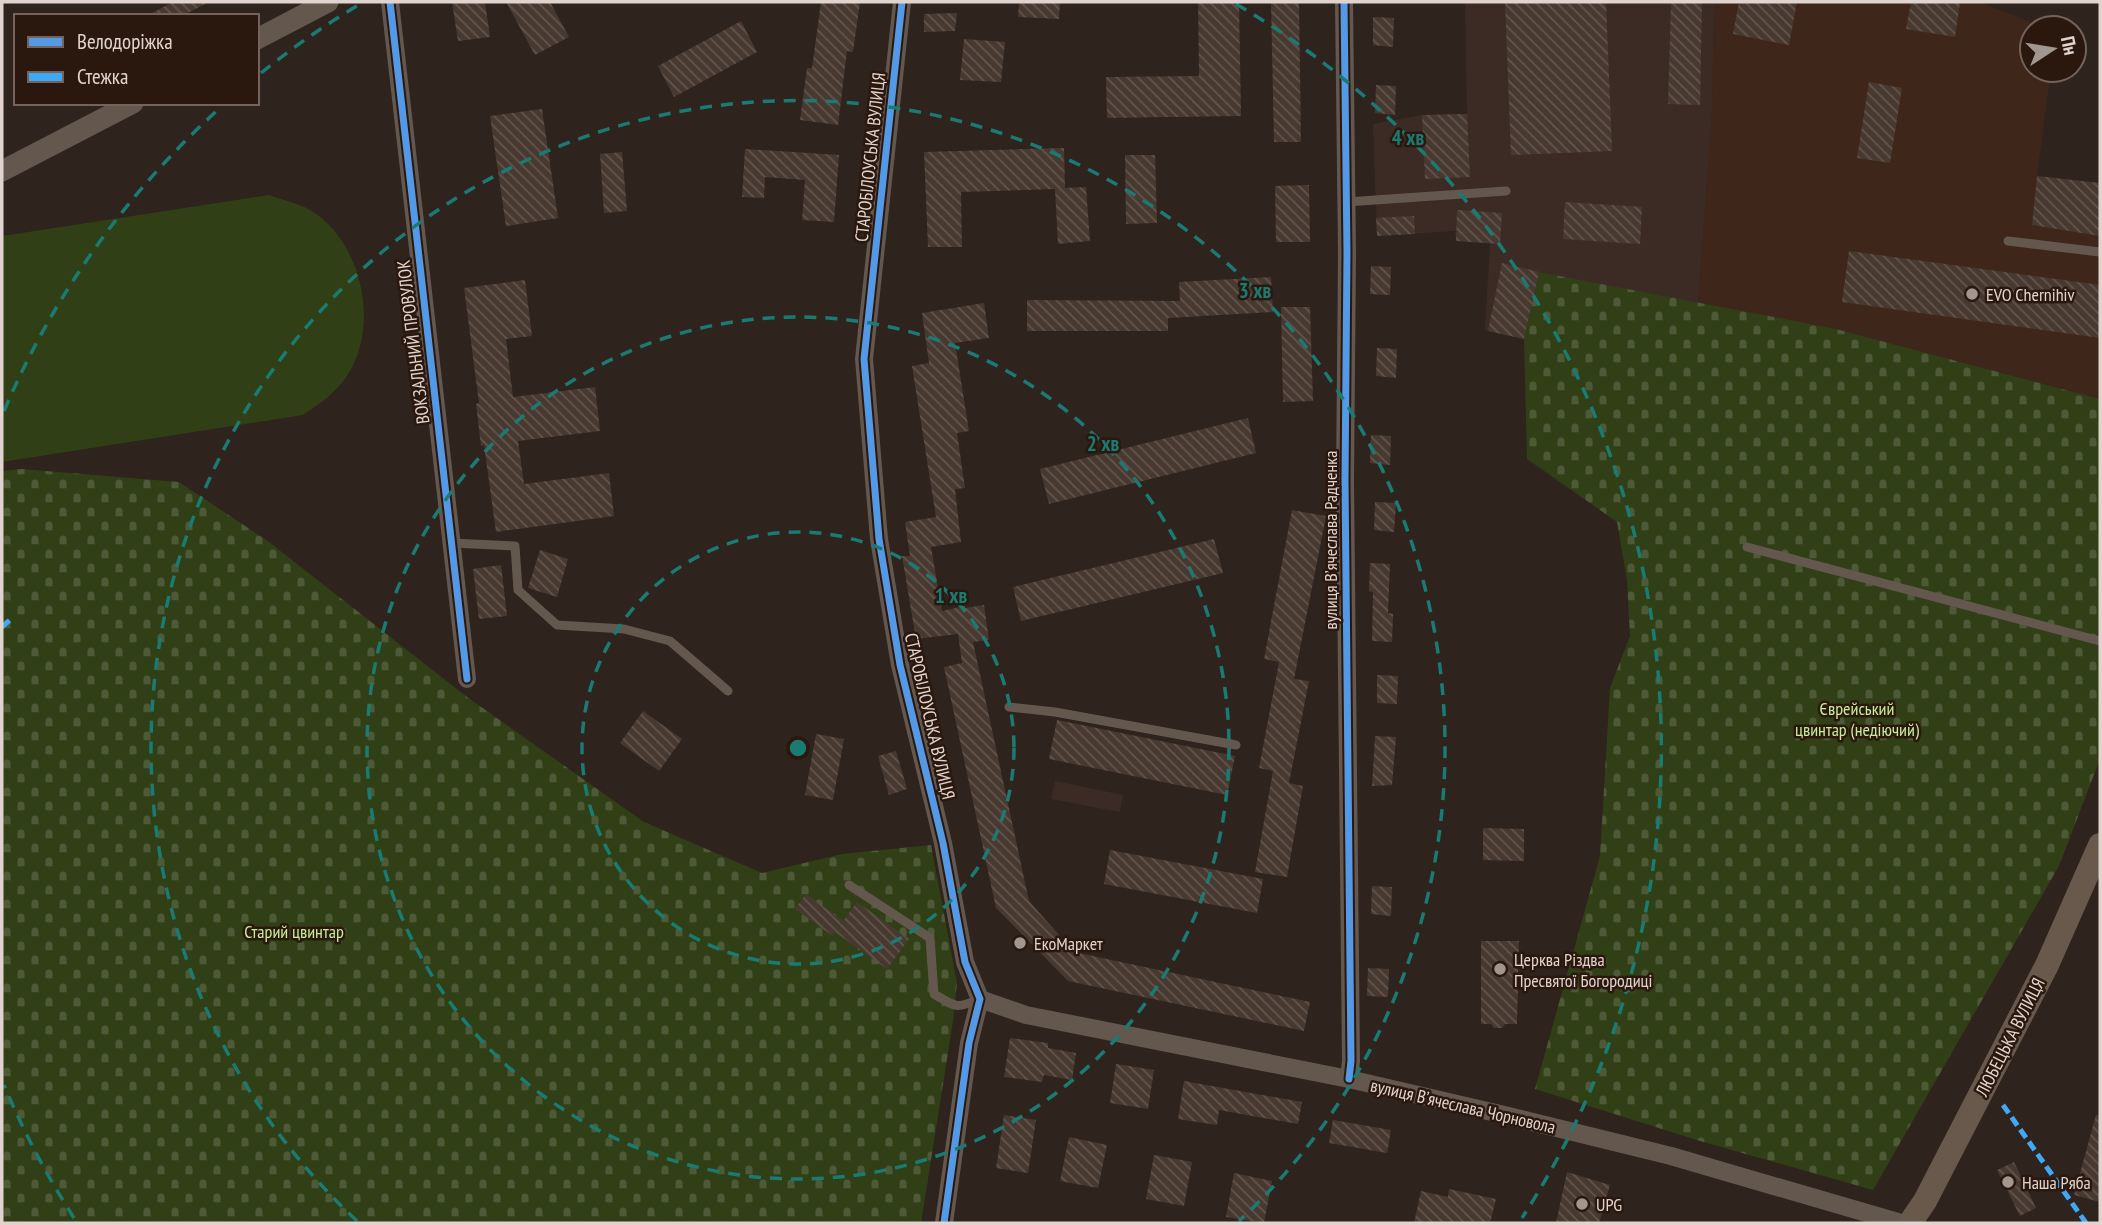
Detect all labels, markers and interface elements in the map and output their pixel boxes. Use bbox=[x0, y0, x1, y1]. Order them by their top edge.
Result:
legend bbox=[14, 14, 259, 105]
north arrow bbox=[2018, 14, 2088, 84]
text: Велодоріжка bbox=[77, 28, 173, 55]
text: Пн bbox=[2056, 34, 2083, 57]
text: Стежка bbox=[77, 63, 128, 90]
street label: СТАРОБІЛОУСЬКА ВУЛИЦЯ bbox=[850, 71, 890, 243]
text: 4 хв bbox=[1392, 124, 1424, 151]
street label: ВОКЗАЛЬНИЙ ПРОВУЛОК bbox=[392, 259, 434, 425]
text: 3 хв bbox=[1239, 277, 1271, 304]
place label: EVO Chernihiv bbox=[1986, 283, 2075, 306]
marker: EVO Chernihiv bbox=[1964, 286, 1980, 302]
text: 2 хв bbox=[1087, 430, 1119, 457]
street label: вулиця Вʼячеслава Радченка bbox=[1319, 451, 1342, 629]
text: 1 хв bbox=[935, 582, 967, 609]
street label: СТАРОБІЛОУСЬКА ВУЛИЦЯ bbox=[900, 631, 960, 801]
park label: Єврейський цвинтар (недіючий) bbox=[1795, 697, 1920, 741]
centre of rings bbox=[786, 736, 810, 760]
park label: Старий цвинтар bbox=[244, 920, 344, 943]
place label: ЕкоМаркет bbox=[1034, 932, 1103, 955]
marker: ЕкоМаркет bbox=[1012, 935, 1028, 951]
place label: Церква Різдва Пресвятої Богородиці bbox=[1514, 948, 1652, 992]
marker: Церква Різдва Пресвятої Богородиці bbox=[1492, 961, 1508, 977]
street label: ЛЮБЕЦЬКА ВУЛИЦЯ bbox=[1970, 974, 2050, 1101]
street label: вулиця Вʼячеслава Чорновола bbox=[1368, 1074, 1558, 1138]
place label: Наша Ряба bbox=[2022, 1171, 2091, 1194]
marker: Наша Ряба bbox=[2000, 1174, 2016, 1190]
place label: UPG bbox=[1596, 1193, 1622, 1216]
marker: UPG bbox=[1574, 1196, 1590, 1212]

